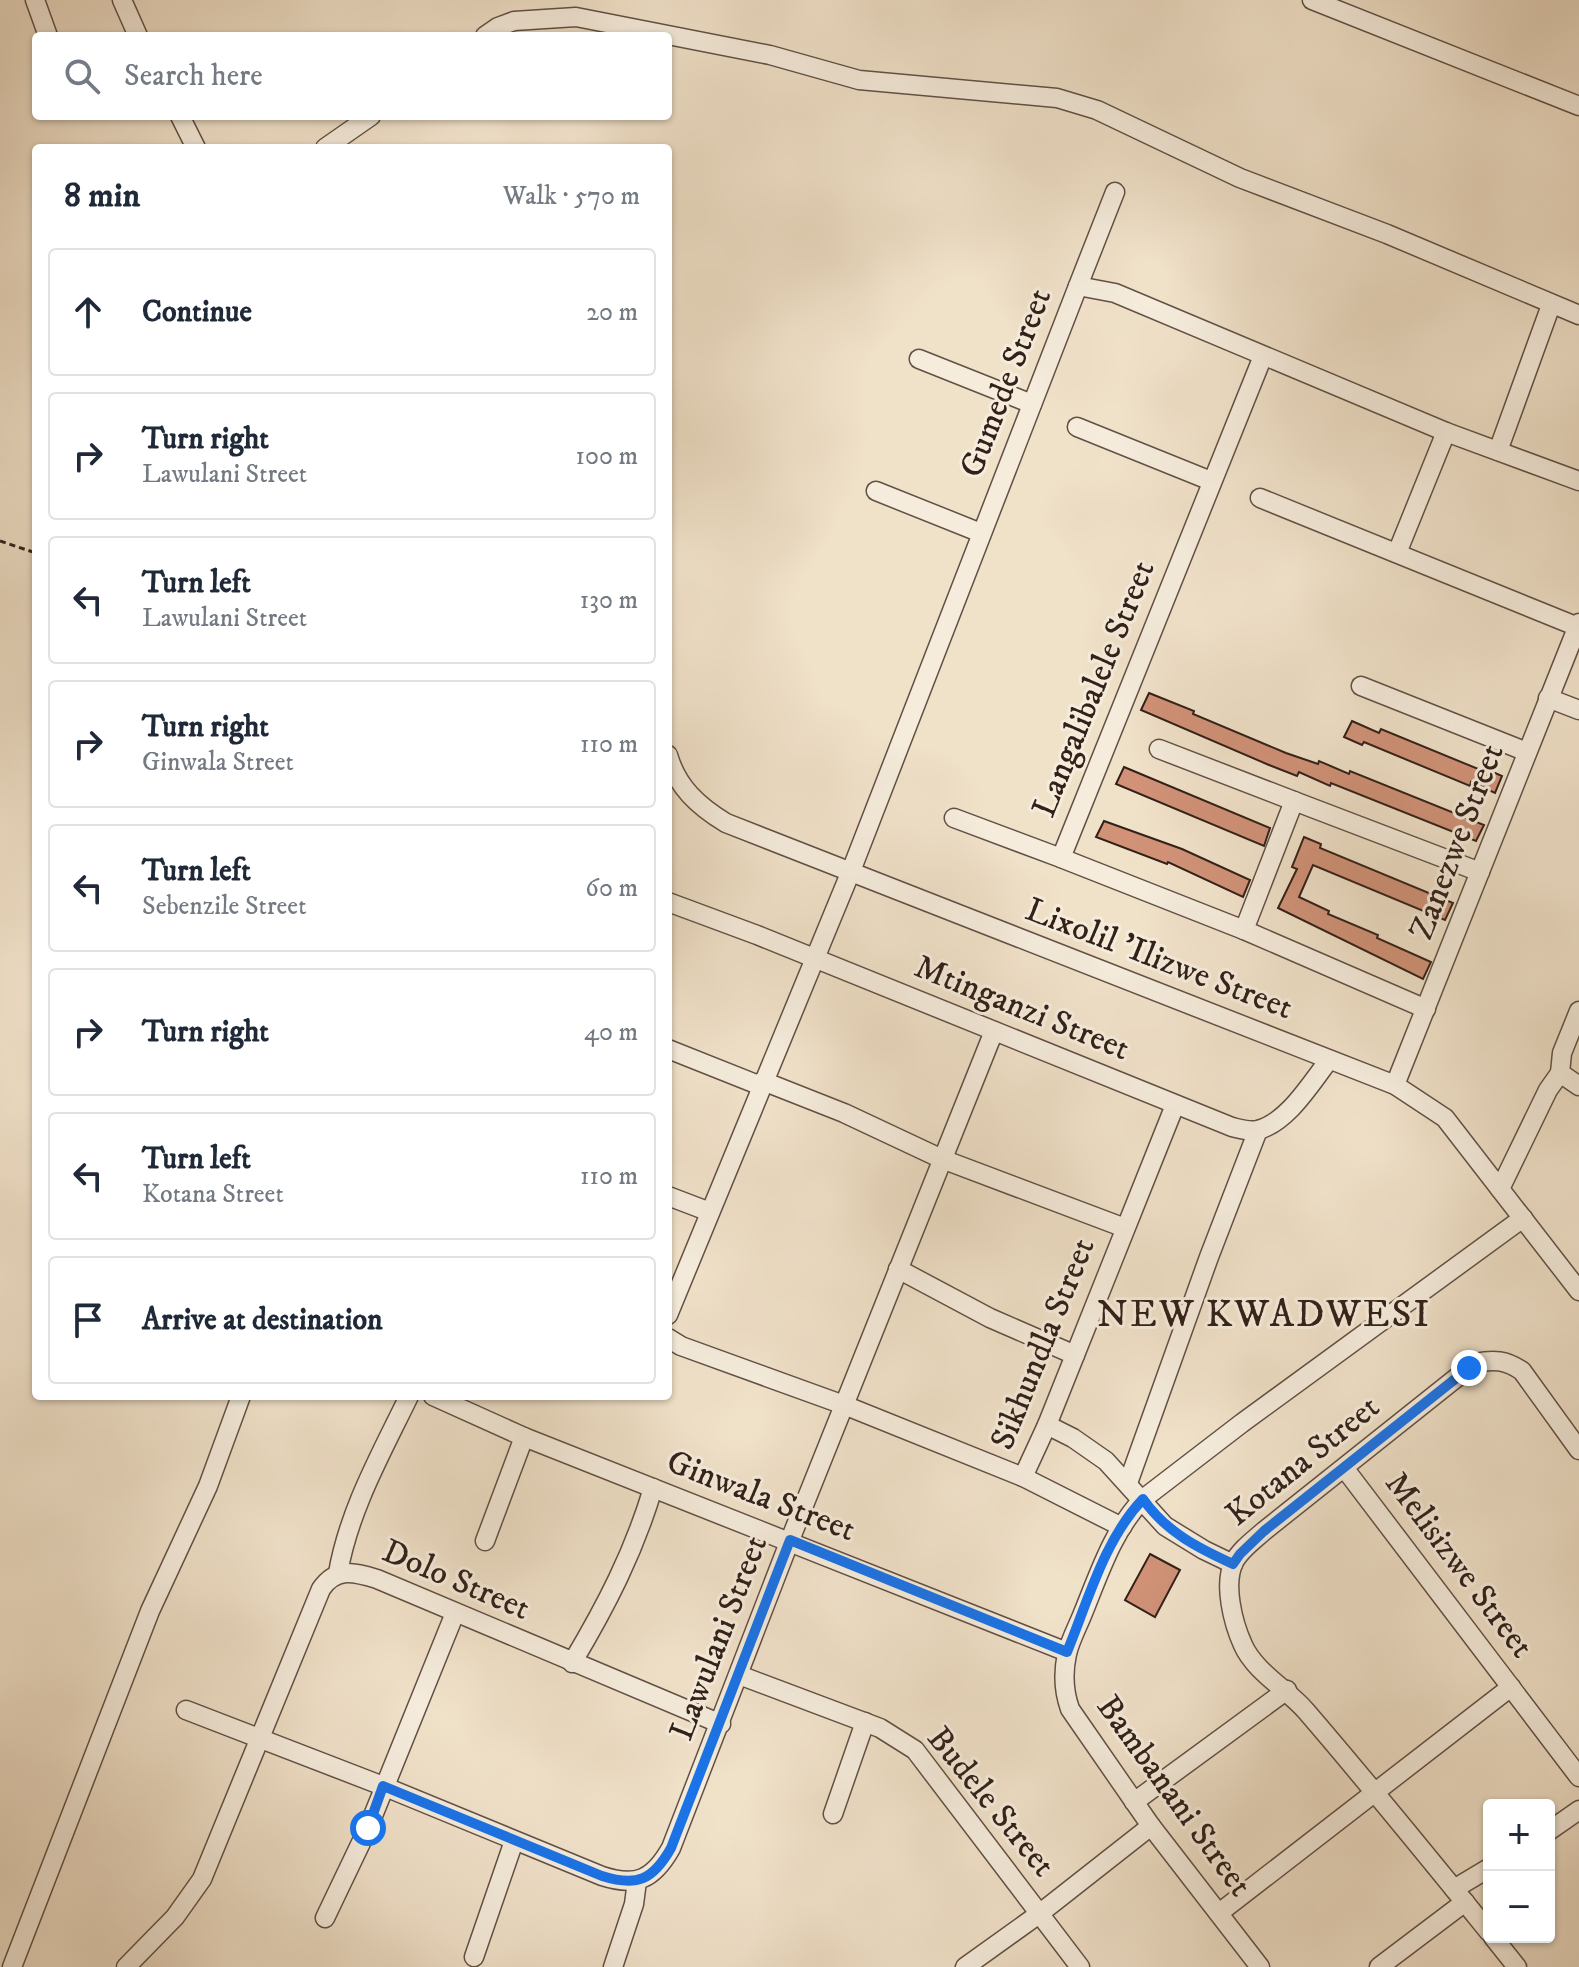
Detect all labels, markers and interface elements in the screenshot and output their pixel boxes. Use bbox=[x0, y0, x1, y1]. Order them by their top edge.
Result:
search box bbox=[32, 32, 672, 120]
icon: search bbox=[60, 54, 104, 98]
text: Search here bbox=[124, 58, 263, 95]
text: 8 min bbox=[64, 175, 140, 217]
text: Walk · 570 m bbox=[503, 180, 640, 213]
street label: Gumede Street bbox=[951, 283, 1061, 483]
icon: ahead bbox=[66, 290, 110, 334]
text: Continue bbox=[142, 294, 252, 331]
text: 20 m bbox=[586, 296, 638, 329]
text: Turn right bbox=[142, 421, 269, 458]
icon: right bbox=[66, 434, 110, 478]
text: 100 m bbox=[575, 440, 638, 473]
text: Lawulani Street bbox=[142, 458, 307, 491]
street label: Langalibalele Street bbox=[1023, 554, 1165, 823]
text: Turn left bbox=[142, 565, 251, 602]
icon: left bbox=[66, 578, 110, 622]
text: 130 m bbox=[580, 584, 638, 617]
text: Lawulani Street bbox=[142, 602, 307, 635]
text: Turn right bbox=[142, 709, 269, 746]
icon: right bbox=[66, 722, 110, 766]
text: 110 m bbox=[580, 728, 638, 761]
street label: Zanezwe Street bbox=[1400, 738, 1514, 946]
text: Ginwala Street bbox=[142, 746, 294, 779]
text: Turn left bbox=[142, 853, 251, 890]
icon: left bbox=[66, 866, 110, 910]
text: 60 m bbox=[585, 872, 638, 905]
street label: Lixolil 'Ilizwe Street bbox=[1020, 889, 1299, 1029]
text: Sebenzile Street bbox=[142, 890, 306, 923]
street label: Mtinganzi Street bbox=[908, 946, 1136, 1070]
icon: right bbox=[66, 1010, 110, 1054]
text: Turn right bbox=[142, 1014, 269, 1051]
text: 40 m bbox=[584, 1016, 638, 1049]
text: Turn left bbox=[142, 1141, 251, 1178]
icon: left bbox=[66, 1154, 110, 1198]
text: 110 m bbox=[580, 1160, 638, 1193]
text: Kotana Street bbox=[142, 1178, 284, 1211]
street label: Sikhundla Street bbox=[981, 1232, 1105, 1456]
district label: NEW KWADWESI bbox=[1097, 1291, 1431, 1339]
icon: arrive bbox=[66, 1298, 110, 1342]
text: Arrive at destination bbox=[142, 1302, 383, 1339]
route end bbox=[1451, 1350, 1487, 1386]
street label: Kotana Street bbox=[1218, 1386, 1388, 1536]
street label: Ginwala Street bbox=[661, 1441, 861, 1551]
street label: Melisizwe Street bbox=[1375, 1464, 1543, 1666]
street label: Dolo Street bbox=[376, 1530, 536, 1630]
street label: Lawulani Street bbox=[661, 1530, 777, 1746]
street label: Bambanani Street bbox=[1087, 1687, 1261, 1905]
street label: Budele Street bbox=[918, 1719, 1064, 1886]
map controls bbox=[1483, 1799, 1555, 1943]
button: + bbox=[1483, 1799, 1555, 1871]
route start bbox=[350, 1810, 386, 1846]
button: − bbox=[1483, 1871, 1555, 1943]

